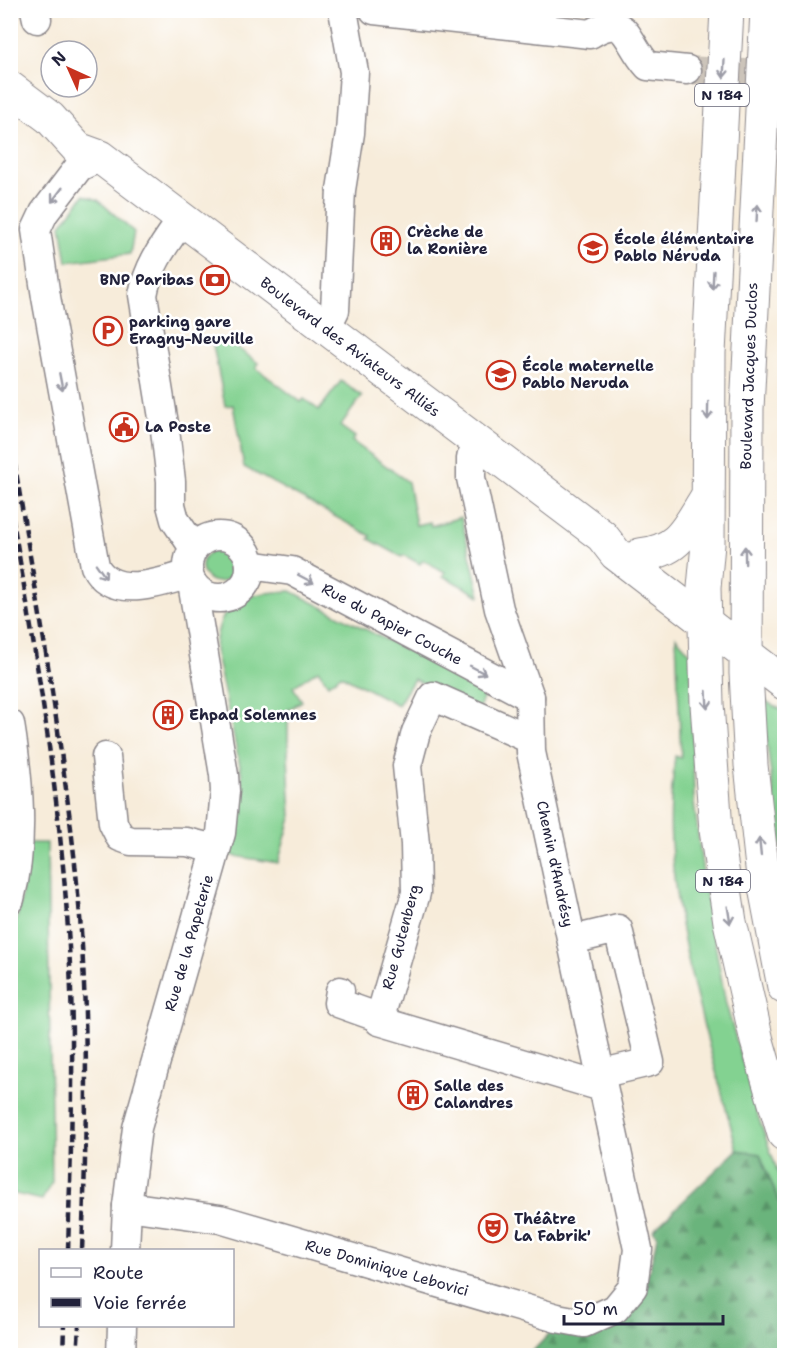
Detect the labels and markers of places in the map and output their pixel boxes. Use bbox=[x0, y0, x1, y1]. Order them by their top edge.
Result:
place label: Crèche de la Ronière bbox=[407, 222, 488, 259]
building icon: Crèche de la Ronière bbox=[370, 225, 402, 257]
place label: École élémentaire Pablo Néruda bbox=[614, 228, 754, 266]
school or university icon: École élémentaire Pablo Néruda bbox=[577, 232, 609, 264]
bank icon: BNP Paribas bbox=[199, 264, 231, 296]
place label: BNP Paribas bbox=[100, 270, 194, 290]
place label: parking gare Eragny-Neuville bbox=[129, 312, 254, 349]
parking icon: parking gare Eragny-Neuville bbox=[92, 315, 124, 347]
place label: École maternelle Pablo Neruda bbox=[522, 355, 654, 393]
school or university icon: École maternelle Pablo Neruda bbox=[485, 359, 517, 391]
public building icon: La Poste bbox=[108, 411, 140, 443]
place label: La Poste bbox=[145, 417, 211, 437]
building icon: Ehpad Solemnes bbox=[152, 699, 184, 731]
place label: Ehpad Solemnes bbox=[189, 705, 317, 725]
place label: Salle des Calandres bbox=[434, 1076, 513, 1113]
building icon: Salle des Calandres bbox=[397, 1079, 429, 1111]
place label: Théâtre La Fabrik' bbox=[514, 1209, 591, 1246]
theatre icon: Théâtre La Fabrik' bbox=[477, 1212, 509, 1244]

